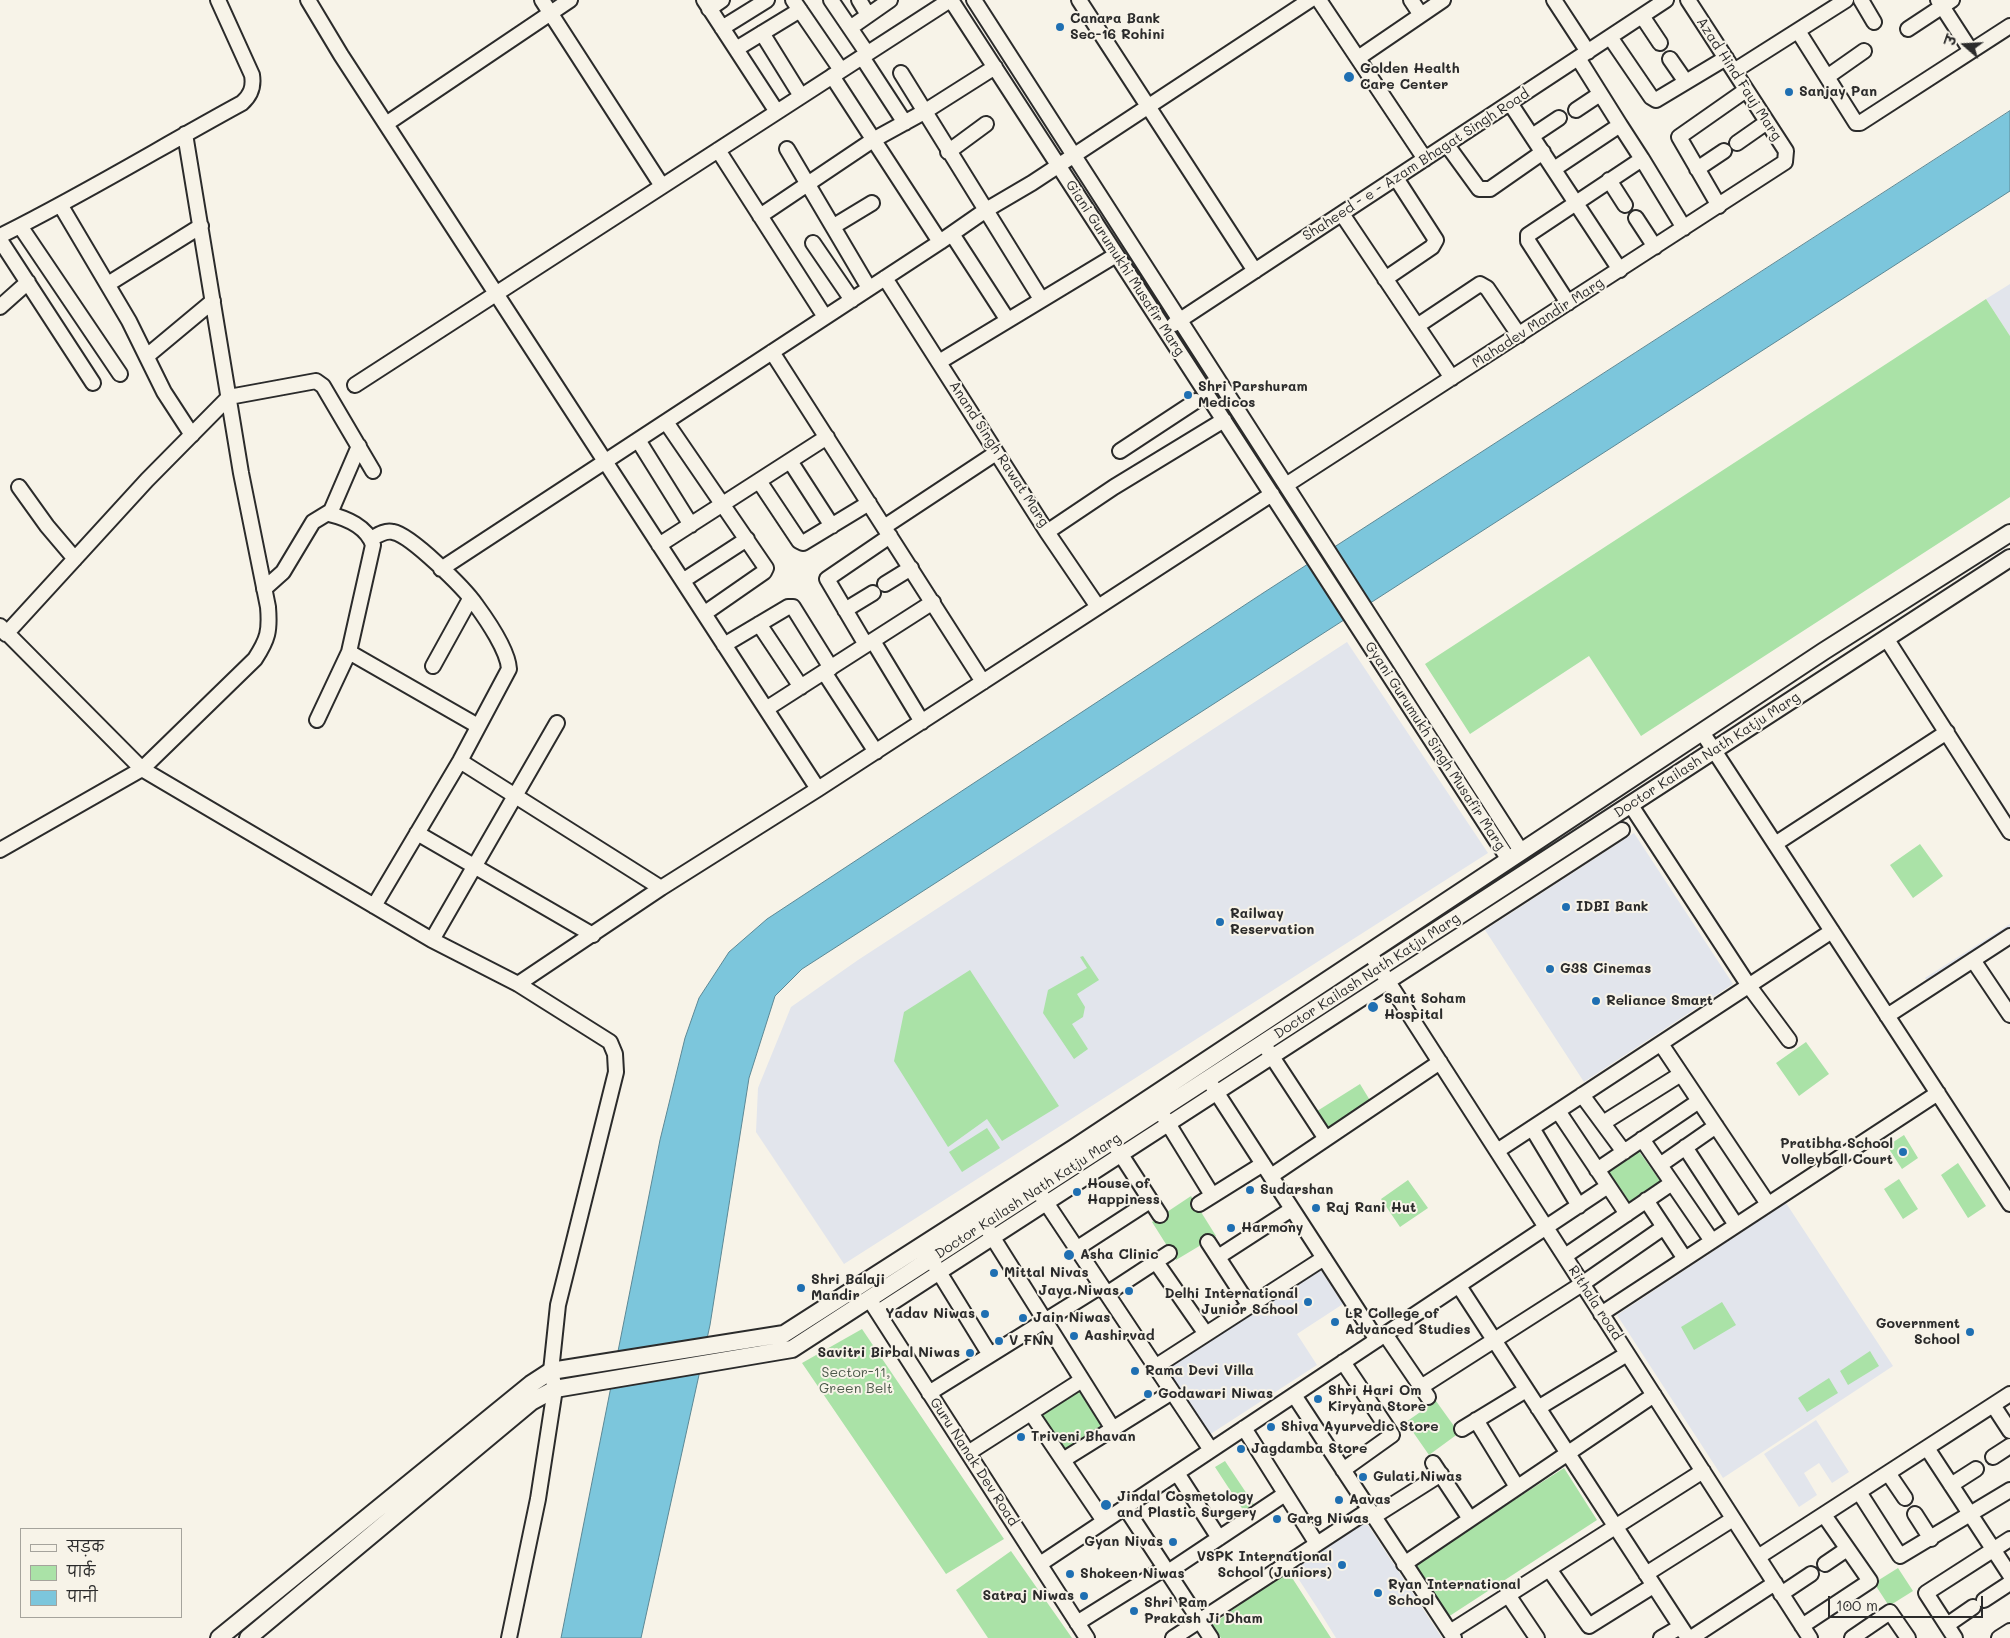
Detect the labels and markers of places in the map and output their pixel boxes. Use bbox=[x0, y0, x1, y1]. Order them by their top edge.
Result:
place label: Canara Bank Sec-16 Rohini bbox=[1070, 11, 1165, 44]
marker: Canara Bank Sec-16 Rohini bbox=[1054, 21, 1066, 33]
place label: Golden Health Care Center bbox=[1360, 61, 1460, 94]
marker: Golden Health Care Center bbox=[1342, 70, 1356, 84]
place label: Sanjay Pan bbox=[1799, 84, 1877, 100]
marker: Sanjay Pan bbox=[1783, 86, 1795, 98]
place label: Shri Parshuram Medicos bbox=[1198, 379, 1308, 412]
marker: Shri Parshuram Medicos bbox=[1182, 389, 1194, 401]
place label: IDBI Bank bbox=[1576, 899, 1648, 915]
marker: IDBI Bank bbox=[1560, 901, 1572, 913]
place label: Railway Reservation bbox=[1230, 906, 1314, 939]
marker: Railway Reservation bbox=[1214, 916, 1226, 928]
place label: G3S Cinemas bbox=[1560, 961, 1651, 977]
marker: G3S Cinemas bbox=[1544, 963, 1556, 975]
place label: Sant Soham Hospital bbox=[1384, 991, 1466, 1024]
place label: Reliance Smart bbox=[1606, 993, 1713, 1009]
marker: Reliance Smart bbox=[1590, 995, 1602, 1007]
marker: Sant Soham Hospital bbox=[1366, 1000, 1380, 1014]
place label: Pratibha School Volleyball Court bbox=[1780, 1136, 1893, 1168]
marker: Pratibha School Volleyball Court bbox=[1897, 1146, 1909, 1158]
place label: House of Happiness bbox=[1087, 1176, 1160, 1208]
place label: Sudarshan bbox=[1260, 1182, 1333, 1198]
marker: Sudarshan bbox=[1244, 1184, 1256, 1196]
marker: House of Happiness bbox=[1071, 1186, 1083, 1198]
place label: Raj Rani Hut bbox=[1326, 1200, 1416, 1216]
marker: Raj Rani Hut bbox=[1310, 1202, 1322, 1214]
place label: Harmony bbox=[1241, 1220, 1303, 1236]
marker: Harmony bbox=[1225, 1222, 1237, 1234]
place label: Asha Clinic bbox=[1080, 1247, 1159, 1263]
marker: Asha Clinic bbox=[1062, 1248, 1076, 1262]
place label: Mittal Nivas bbox=[1004, 1265, 1089, 1281]
marker: Mittal Nivas bbox=[988, 1267, 1000, 1279]
place label: Shri Balaji Mandir bbox=[811, 1272, 885, 1304]
marker: Shri Balaji Mandir bbox=[795, 1282, 807, 1294]
place label: Jaya Niwas bbox=[1038, 1283, 1119, 1299]
marker: Jaya Niwas bbox=[1123, 1285, 1135, 1297]
place label: Delhi International Junior School bbox=[1164, 1286, 1298, 1318]
marker: Delhi International Junior School bbox=[1302, 1296, 1314, 1308]
place label: Yadav Niwas bbox=[885, 1306, 975, 1322]
place label: LR College of Advanced Studies bbox=[1345, 1306, 1470, 1338]
marker: Yadav Niwas bbox=[979, 1308, 991, 1320]
place label: Jain Niwas bbox=[1033, 1310, 1110, 1326]
marker: Jain Niwas bbox=[1017, 1312, 1029, 1324]
marker: LR College of Advanced Studies bbox=[1329, 1316, 1341, 1328]
place label: Government School bbox=[1876, 1316, 1960, 1348]
marker: Government School bbox=[1964, 1326, 1976, 1338]
place label: Aashirvad bbox=[1084, 1328, 1155, 1344]
marker: Aashirvad bbox=[1068, 1330, 1080, 1342]
place label: V FNN bbox=[1009, 1333, 1054, 1349]
marker: V FNN bbox=[993, 1335, 1005, 1347]
place label: Savitri Birbal Niwas bbox=[817, 1345, 960, 1361]
marker: Savitri Birbal Niwas bbox=[964, 1347, 976, 1359]
place label: Rama Devi Villa bbox=[1145, 1363, 1254, 1379]
marker: Rama Devi Villa bbox=[1129, 1365, 1141, 1377]
place label: Shri Hari Om Kiryana Store bbox=[1328, 1383, 1426, 1415]
place label: Godawari Niwas bbox=[1158, 1386, 1273, 1402]
marker: Godawari Niwas bbox=[1142, 1388, 1154, 1400]
marker: Shri Hari Om Kiryana Store bbox=[1312, 1393, 1324, 1405]
place label: Shiva Ayurvedic Store bbox=[1281, 1419, 1439, 1435]
marker: Shiva Ayurvedic Store bbox=[1265, 1421, 1277, 1433]
place label: Triveni Bhavan bbox=[1031, 1429, 1135, 1445]
marker: Triveni Bhavan bbox=[1015, 1431, 1027, 1443]
place label: Jagdamba Store bbox=[1251, 1441, 1367, 1457]
marker: Jagdamba Store bbox=[1235, 1443, 1247, 1455]
place label: Gulati Niwas bbox=[1373, 1469, 1462, 1485]
marker: Gulati Niwas bbox=[1357, 1471, 1369, 1483]
place label: Jindal Cosmetology and Plastic Surgery bbox=[1117, 1489, 1257, 1521]
place label: Aavas bbox=[1349, 1492, 1391, 1508]
marker: Aavas bbox=[1333, 1494, 1345, 1506]
marker: Jindal Cosmetology and Plastic Surgery bbox=[1099, 1498, 1113, 1512]
place label: Garg Niwas bbox=[1287, 1511, 1369, 1527]
marker: Garg Niwas bbox=[1271, 1513, 1283, 1525]
place label: Gyan Nivas bbox=[1084, 1534, 1163, 1550]
marker: Gyan Nivas bbox=[1167, 1536, 1179, 1548]
place label: VSPK International School (Juniors) bbox=[1197, 1549, 1332, 1581]
marker: VSPK International School (Juniors) bbox=[1336, 1559, 1348, 1571]
place label: Shokeen Niwas bbox=[1080, 1566, 1184, 1582]
marker: Shokeen Niwas bbox=[1064, 1568, 1076, 1580]
place label: Ryan International School bbox=[1388, 1577, 1520, 1610]
marker: Ryan International School bbox=[1372, 1587, 1384, 1599]
place label: Satraj Niwas bbox=[982, 1588, 1074, 1604]
marker: Satraj Niwas bbox=[1078, 1590, 1090, 1602]
place label: Shri Ram Prakash Ji Dham bbox=[1144, 1595, 1263, 1628]
marker: Shri Ram Prakash Ji Dham bbox=[1128, 1605, 1140, 1617]

